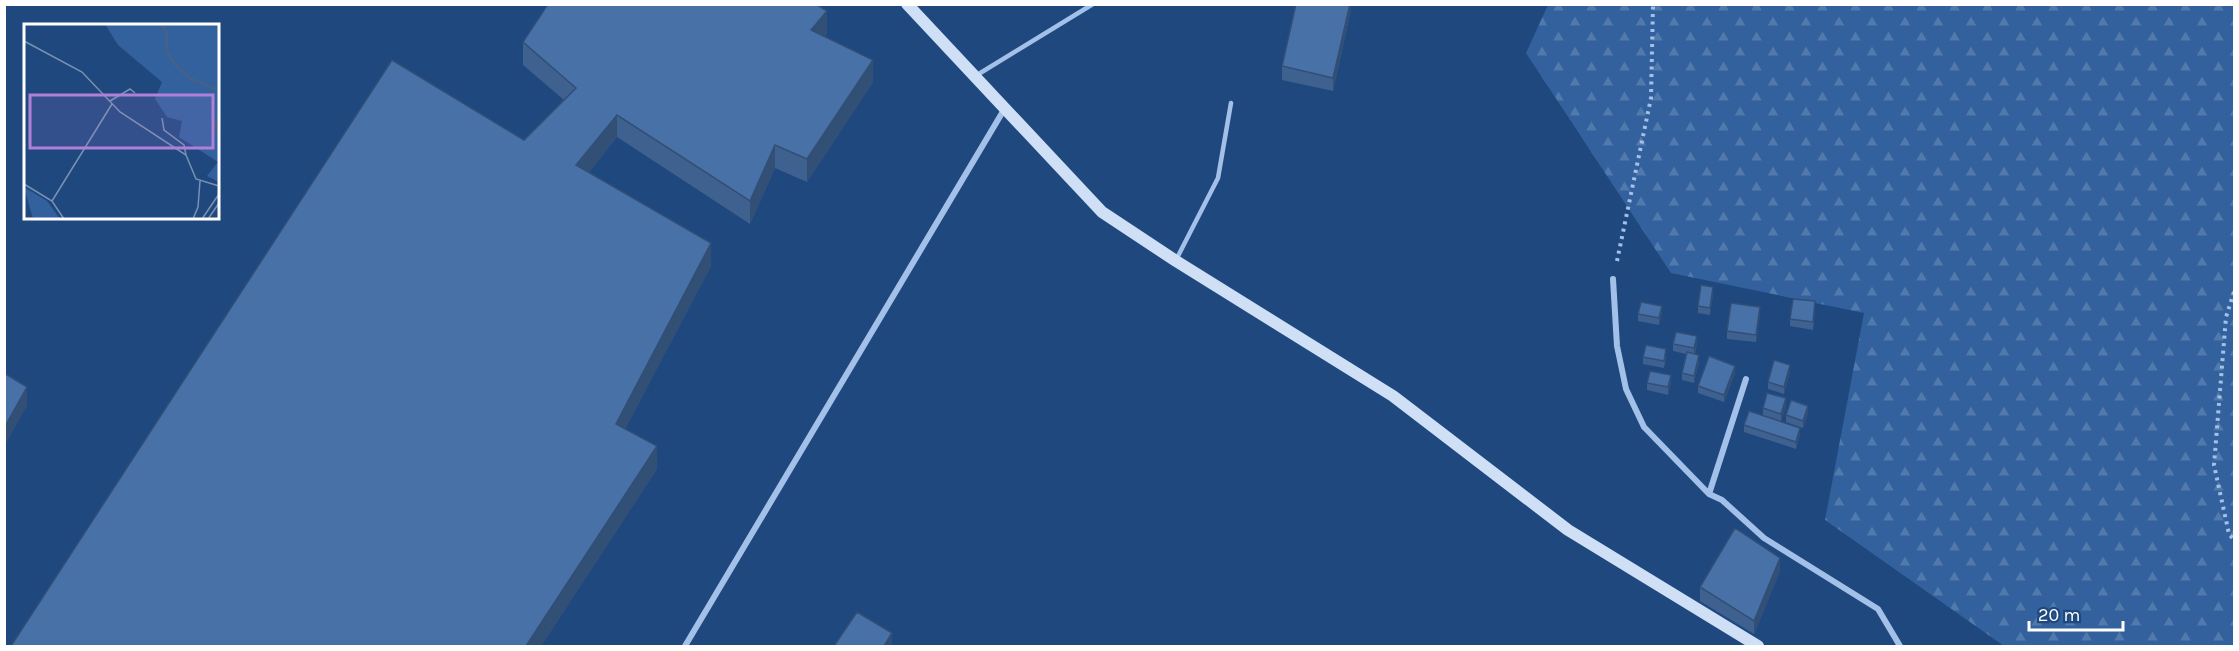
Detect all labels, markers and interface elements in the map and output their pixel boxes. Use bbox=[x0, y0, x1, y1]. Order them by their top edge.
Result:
inset map bbox=[24, 24, 219, 219]
scale bar bbox=[2029, 594, 2124, 632]
text: 20 m bbox=[2038, 604, 2080, 626]

